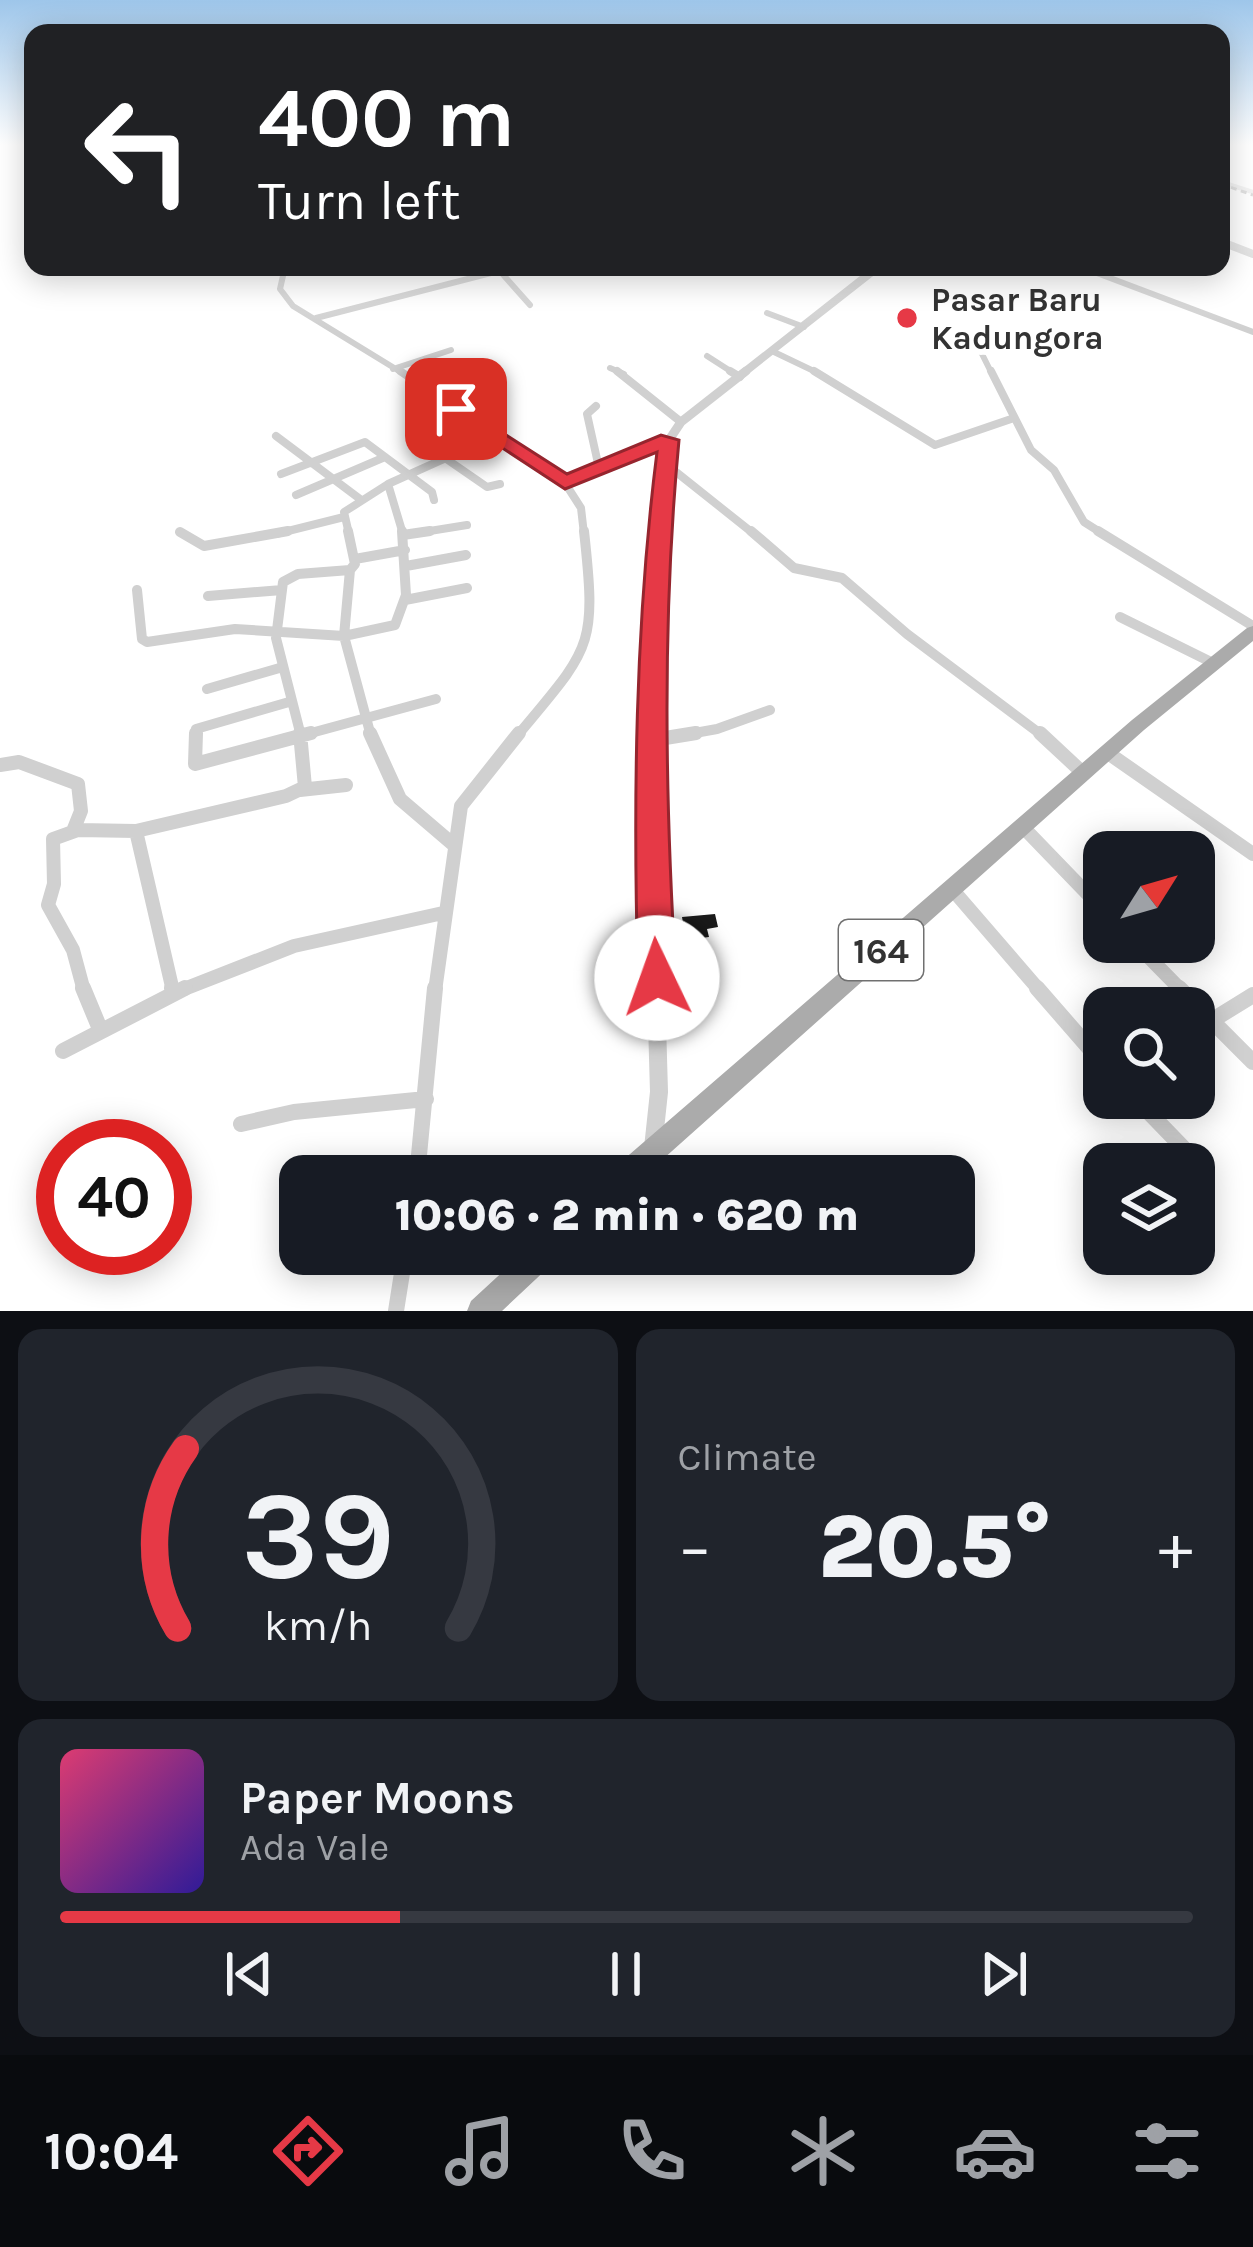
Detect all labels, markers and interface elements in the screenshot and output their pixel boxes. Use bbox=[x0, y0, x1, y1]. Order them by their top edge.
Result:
text: 400 m bbox=[258, 69, 515, 167]
icon: left bbox=[60, 72, 216, 228]
text: Turn left bbox=[258, 169, 461, 233]
place label: Pasar Baru Kadungora bbox=[931, 281, 1104, 357]
marker: Pasar Baru Kadungora bbox=[894, 305, 920, 331]
pin bbox=[405, 358, 507, 460]
icon: arrive bbox=[423, 376, 489, 442]
north arrow bbox=[1083, 831, 1215, 963]
map controls bbox=[1083, 831, 1215, 1275]
position arrow bbox=[594, 915, 720, 1041]
road number: 164 bbox=[839, 920, 923, 980]
button: search bbox=[1083, 987, 1215, 1119]
speed limit sign: 40 bbox=[36, 1119, 192, 1275]
button: layers bbox=[1083, 1143, 1215, 1275]
text: 10:06 · 2 min · 620 m bbox=[395, 1189, 859, 1241]
text: Climate bbox=[678, 1434, 817, 1480]
text: 39 bbox=[241, 1463, 395, 1608]
text: 20.5° bbox=[818, 1494, 1052, 1600]
text: − bbox=[678, 1508, 712, 1586]
text: + bbox=[1158, 1508, 1193, 1586]
text: km/h bbox=[263, 1601, 372, 1651]
text: Paper Moons bbox=[240, 1772, 515, 1824]
text: Ada Vale bbox=[240, 1824, 389, 1870]
icon: previous bbox=[216, 1941, 282, 2007]
icon: pause bbox=[593, 1941, 659, 2007]
icon: next bbox=[971, 1941, 1037, 2007]
icon: directions bbox=[266, 2109, 350, 2193]
icon: music bbox=[438, 2109, 522, 2193]
icon: phone bbox=[610, 2109, 694, 2193]
icon: climate bbox=[781, 2109, 865, 2193]
icon: car bbox=[953, 2109, 1037, 2193]
icon: filters bbox=[1125, 2109, 1209, 2193]
text: 10:04 bbox=[44, 2119, 178, 2183]

